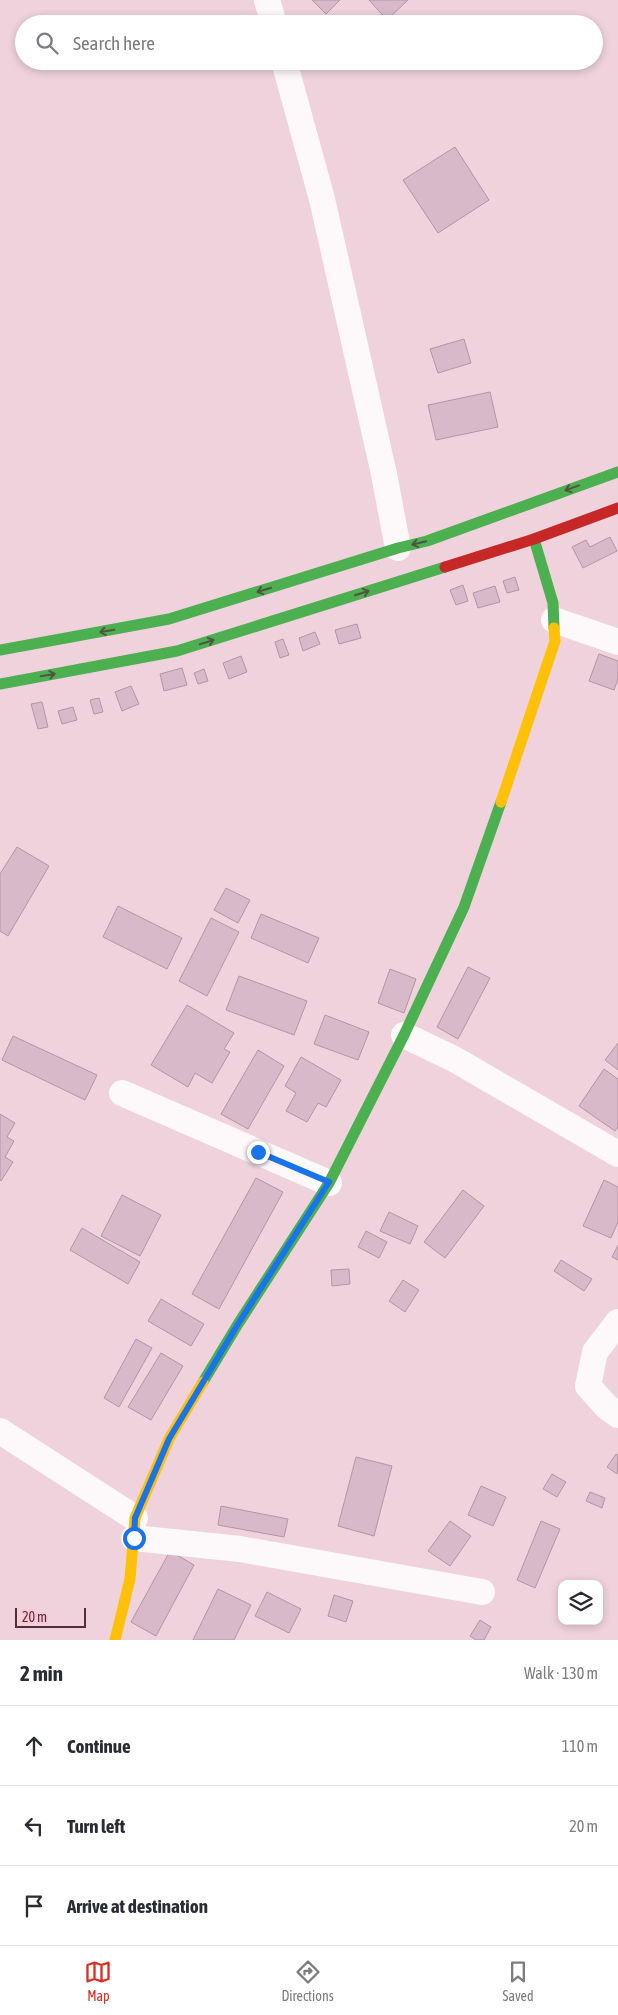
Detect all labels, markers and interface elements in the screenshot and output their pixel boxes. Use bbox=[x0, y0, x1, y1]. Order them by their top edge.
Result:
search box bbox=[15, 15, 603, 70]
icon: search bbox=[33, 29, 61, 57]
text: Search here bbox=[73, 32, 155, 54]
one-way arrow bbox=[565, 484, 580, 493]
one-way arrow bbox=[412, 539, 428, 548]
one-way arrow bbox=[256, 586, 272, 595]
one-way arrow bbox=[354, 588, 370, 598]
one-way arrow bbox=[99, 626, 115, 636]
one-way arrow bbox=[199, 637, 214, 646]
one-way arrow bbox=[40, 670, 56, 680]
route end bbox=[247, 1141, 270, 1164]
route start bbox=[123, 1527, 146, 1550]
map controls bbox=[558, 1580, 603, 1625]
button: layers bbox=[558, 1580, 603, 1625]
scale bar bbox=[15, 1605, 86, 1628]
text: 20 m bbox=[22, 1609, 47, 1625]
text: 2 min bbox=[20, 1661, 63, 1685]
text: Walk · 130 m bbox=[524, 1664, 598, 1682]
icon: ahead bbox=[20, 1732, 48, 1760]
text: Continue bbox=[67, 1735, 131, 1757]
text: 110 m bbox=[562, 1737, 598, 1755]
icon: left bbox=[20, 1812, 48, 1840]
text: Turn left bbox=[67, 1815, 125, 1837]
text: 20 m bbox=[569, 1817, 598, 1835]
icon: arrive bbox=[20, 1892, 48, 1920]
text: Arrive at destination bbox=[67, 1895, 208, 1917]
tab: Map bbox=[84, 1958, 112, 2004]
tab: Directions bbox=[281, 1958, 334, 2004]
tab: Saved bbox=[503, 1958, 534, 2004]

